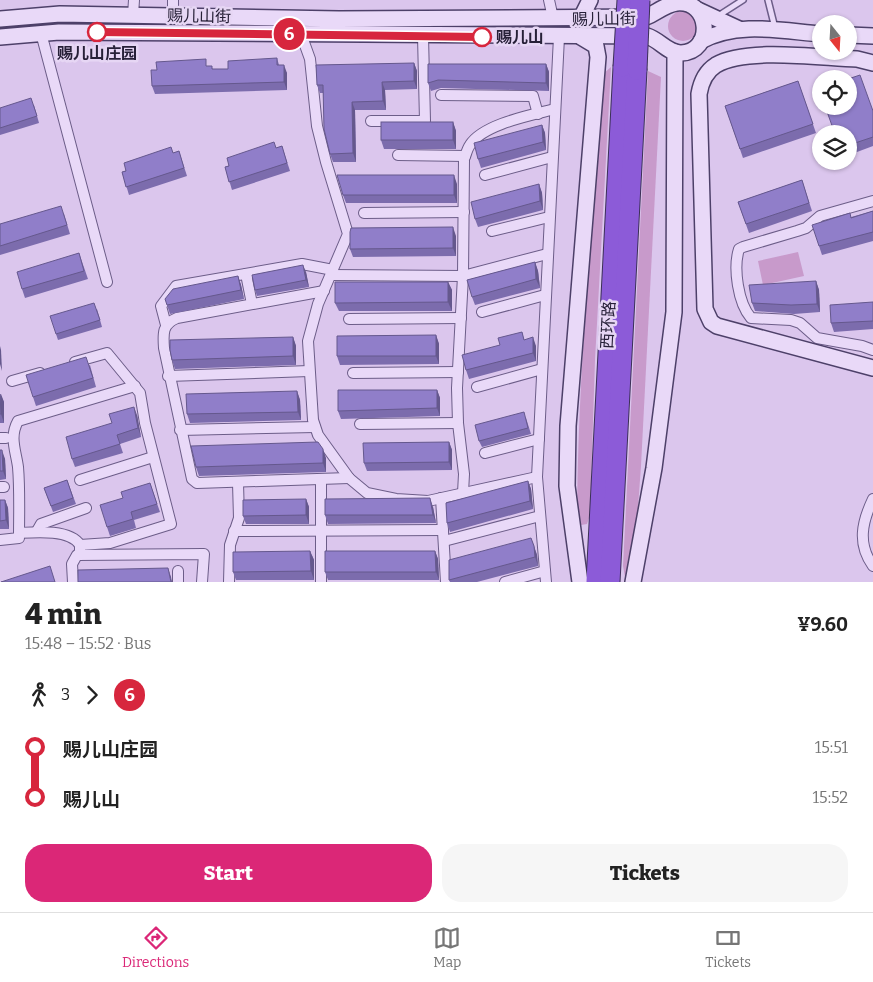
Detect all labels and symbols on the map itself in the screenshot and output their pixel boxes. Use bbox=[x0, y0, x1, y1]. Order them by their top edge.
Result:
street label: 赐儿山街 bbox=[167, 6, 231, 26]
street label: 赐儿山街 bbox=[572, 9, 636, 29]
north arrow bbox=[812, 15, 858, 60]
line badge: 6 bbox=[273, 18, 305, 50]
marker: 赐儿山庄园 bbox=[87, 22, 107, 42]
marker: 赐儿山 bbox=[472, 27, 492, 47]
place label: 赐儿山 bbox=[495, 28, 544, 47]
place label: 赐儿山庄园 bbox=[56, 44, 137, 63]
street label: 西环路 bbox=[597, 301, 619, 349]

